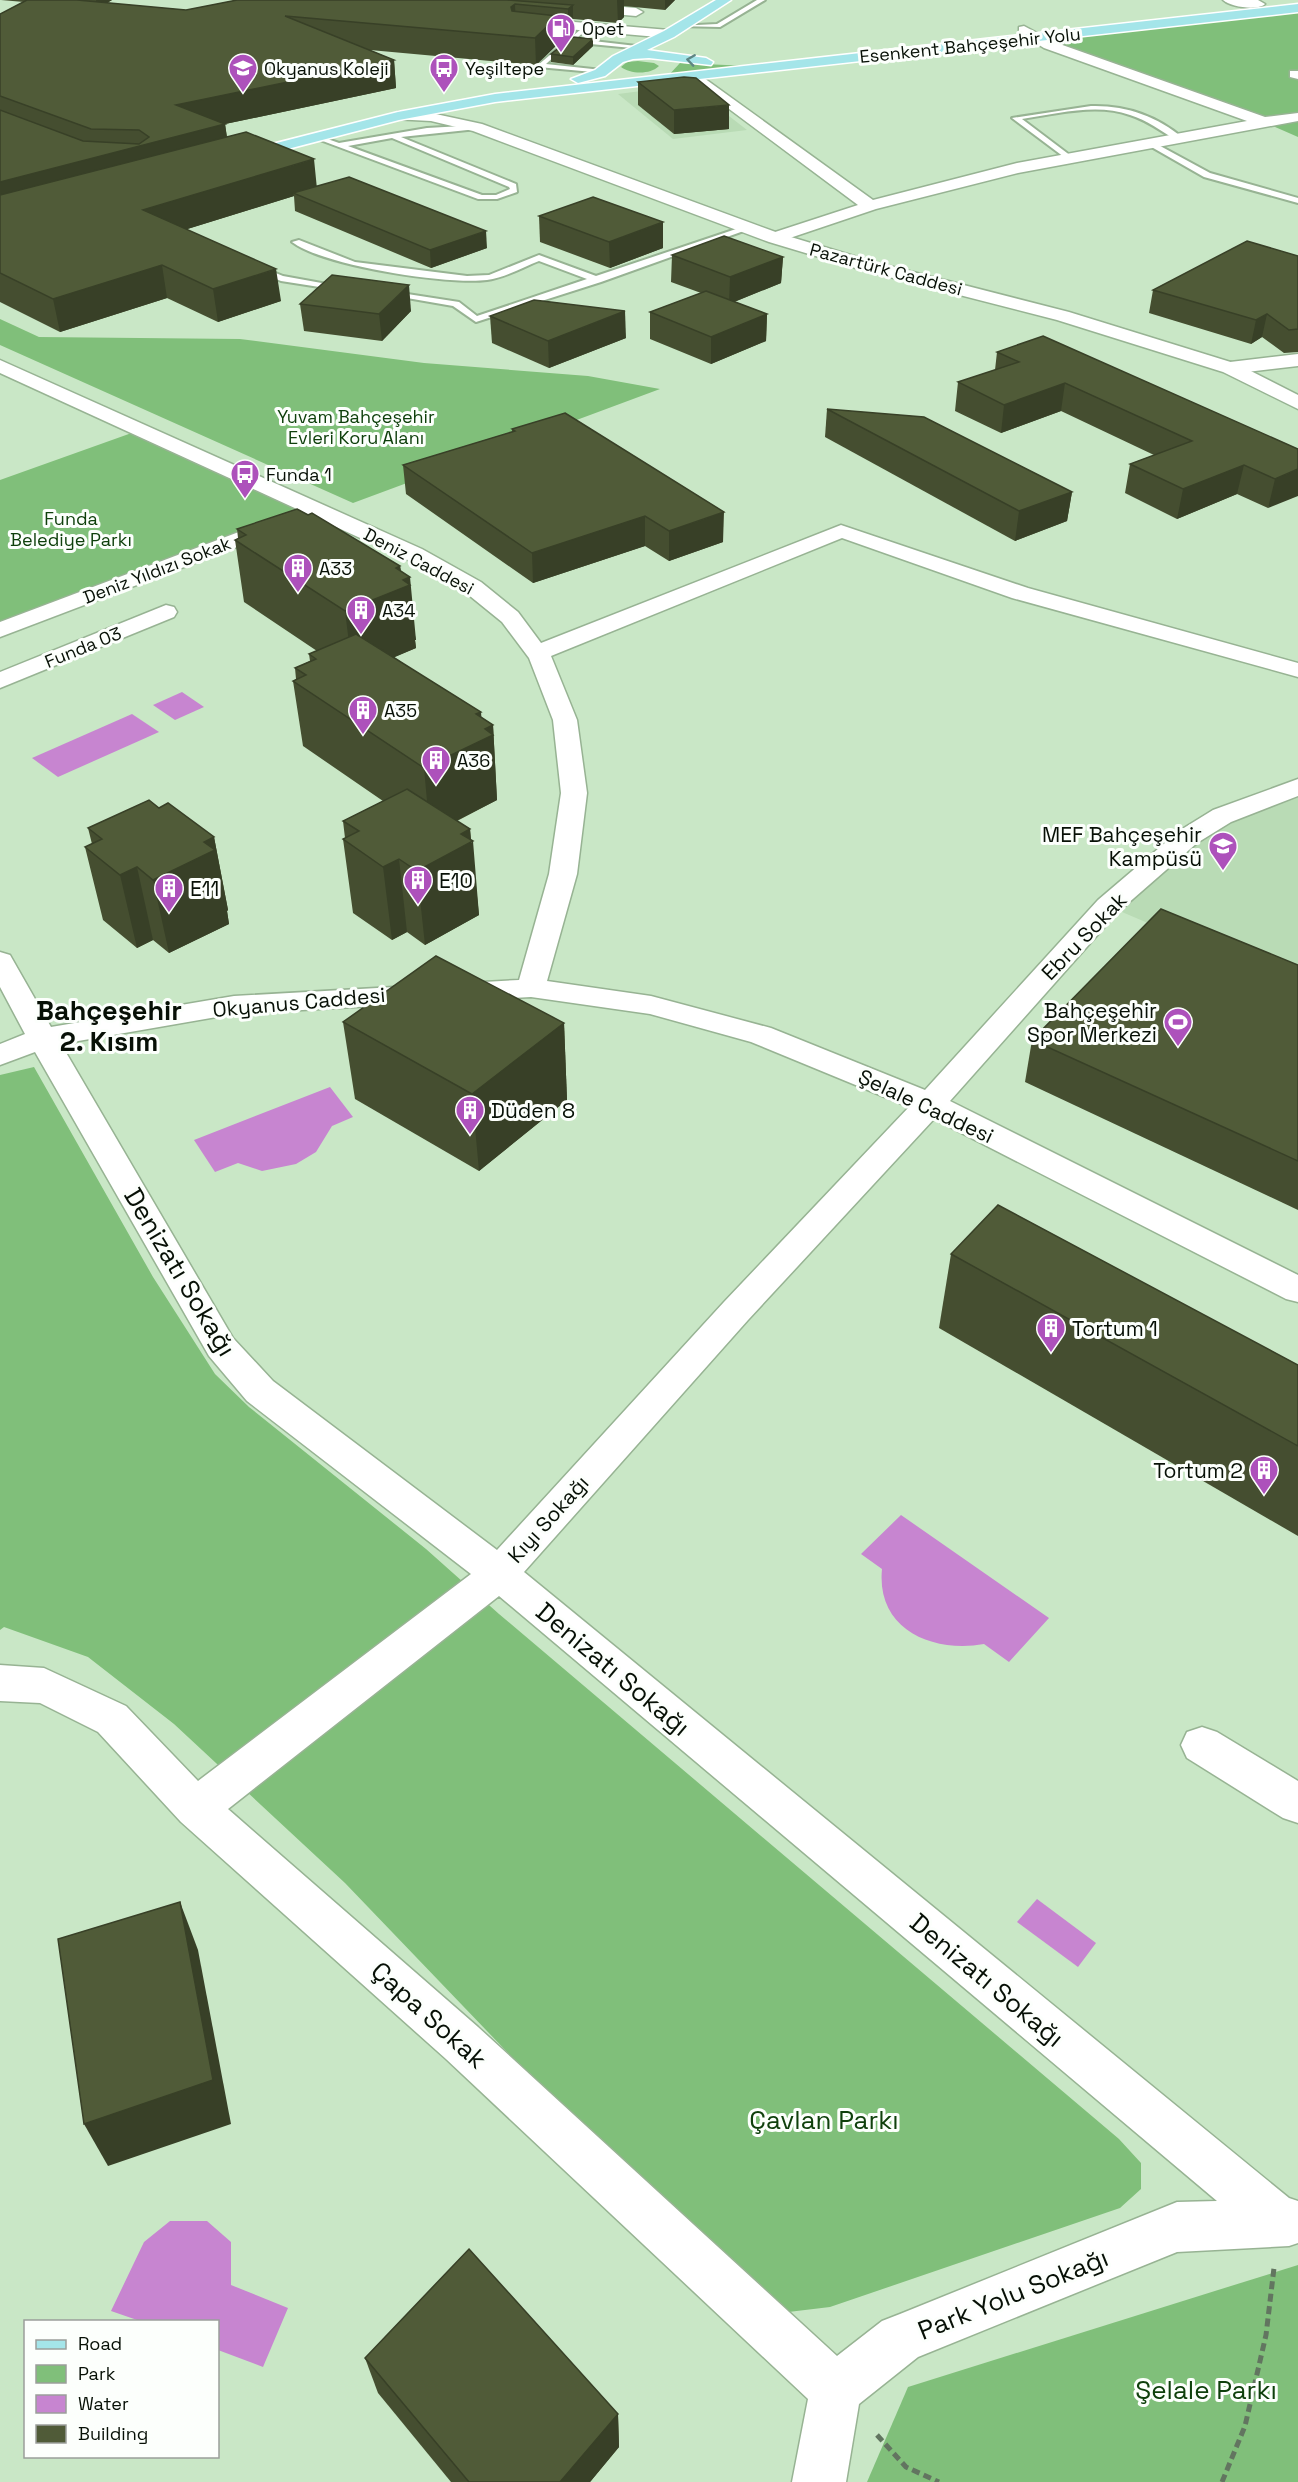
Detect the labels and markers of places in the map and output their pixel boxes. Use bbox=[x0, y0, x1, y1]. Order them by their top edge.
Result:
fuel station icon: Opet bbox=[545, 12, 577, 54]
place label: Opet bbox=[582, 17, 624, 40]
school or university icon: Okyanus Koleji bbox=[227, 52, 259, 94]
bus stop icon: Yeşiltepe bbox=[428, 52, 460, 94]
place label: Okyanus Koleji bbox=[264, 57, 389, 80]
place label: Yeşiltepe bbox=[465, 57, 544, 80]
bus stop icon: Funda 1 bbox=[229, 458, 261, 500]
place label: Funda 1 bbox=[266, 463, 332, 486]
building icon: A33 bbox=[282, 552, 314, 594]
place label: A33 bbox=[319, 557, 352, 580]
building icon: A34 bbox=[345, 594, 377, 636]
place label: A34 bbox=[382, 599, 415, 622]
building icon: A35 bbox=[347, 694, 379, 736]
place label: A35 bbox=[384, 699, 417, 722]
building icon: A36 bbox=[420, 744, 452, 786]
place label: A36 bbox=[457, 749, 490, 772]
place label: MEF Bahçeşehir Kampüsü bbox=[1042, 821, 1202, 872]
school or university icon: MEF Bahçeşehir Kampüsü bbox=[1207, 830, 1239, 872]
building icon: E10 bbox=[402, 864, 434, 906]
place label: E10 bbox=[439, 867, 473, 894]
building icon: E11 bbox=[153, 872, 185, 914]
place label: E11 bbox=[190, 875, 219, 902]
place label: Bahçeşehir Spor Merkezi bbox=[1027, 997, 1157, 1048]
sports icon: Bahçeşehir Spor Merkezi bbox=[1162, 1006, 1194, 1048]
building icon: Düden 8 bbox=[454, 1094, 486, 1136]
place label: Düden 8 bbox=[491, 1097, 575, 1124]
building icon: Tortum 1 bbox=[1035, 1312, 1067, 1354]
place label: Tortum 1 bbox=[1072, 1315, 1158, 1342]
building icon: Tortum 2 bbox=[1248, 1454, 1280, 1496]
place label: Tortum 2 bbox=[1153, 1457, 1243, 1484]

